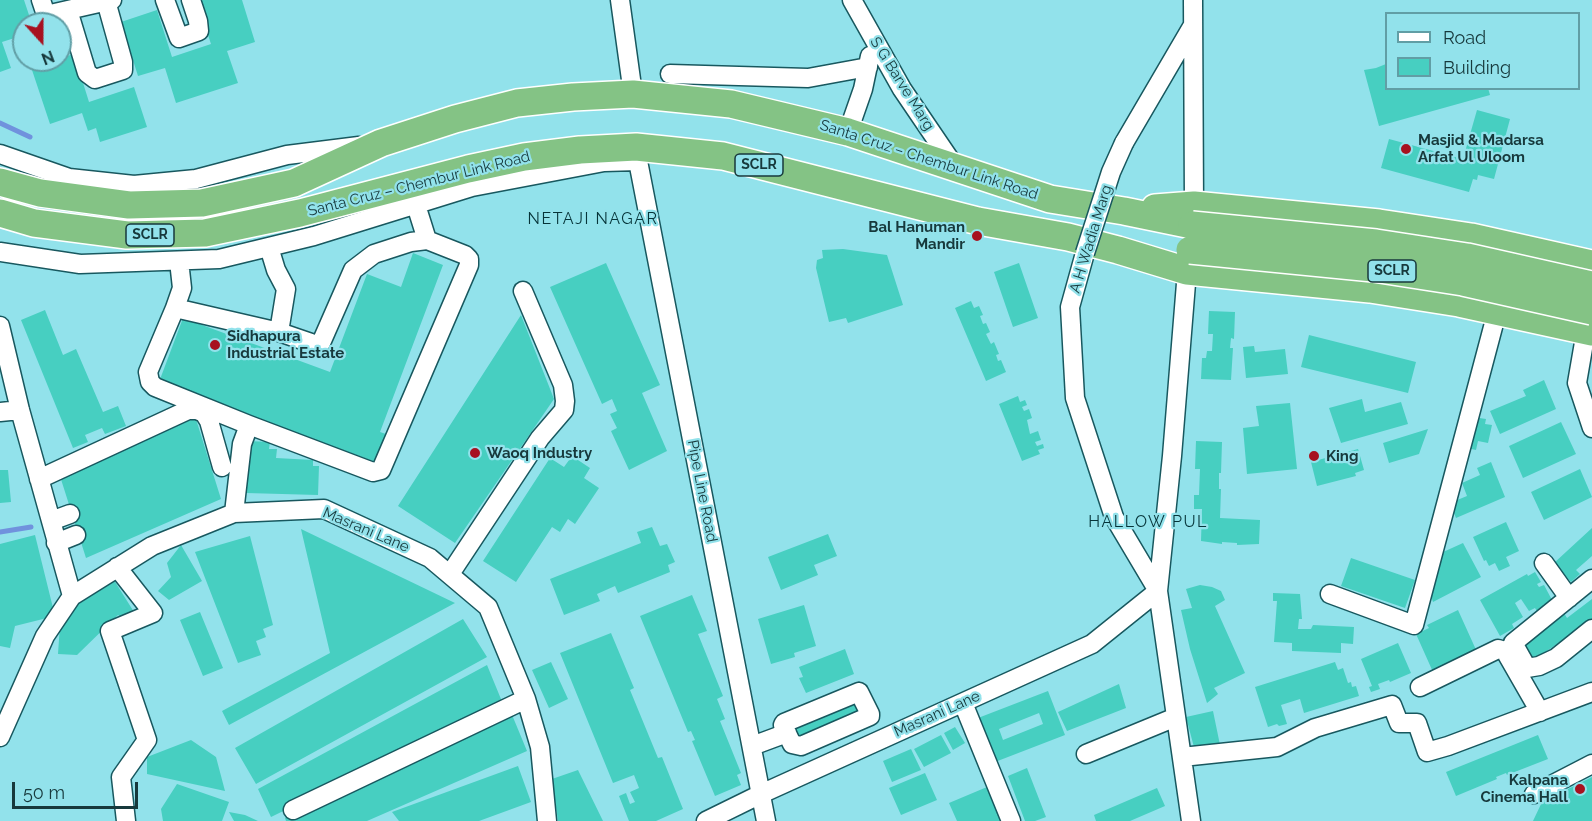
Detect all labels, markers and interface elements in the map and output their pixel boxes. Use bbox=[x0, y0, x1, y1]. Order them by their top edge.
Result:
north arrow bbox=[12, 12, 72, 72]
legend bbox=[1385, 12, 1580, 90]
text: Road bbox=[1443, 27, 1486, 48]
street label: S G Barve Marg bbox=[866, 34, 938, 134]
text: N bbox=[39, 46, 57, 68]
text: Building bbox=[1443, 57, 1511, 78]
street label: Santa Cruz – Chembur Link Road bbox=[818, 116, 1040, 204]
place label: Masjid & Madarsa Arfat Ul Uloom bbox=[1418, 131, 1544, 166]
marker: Masjid & Madarsa Arfat Ul Uloom bbox=[1399, 142, 1413, 156]
street label: Santa Cruz – Chembur Link Road bbox=[306, 148, 532, 220]
road number: SCLR bbox=[735, 154, 783, 176]
street label: A H Wadia Marg bbox=[1066, 183, 1116, 295]
district label: NETAJI NAGAR bbox=[528, 209, 658, 229]
place label: Bal Hanuman Mandir bbox=[868, 218, 965, 253]
road number: SCLR bbox=[126, 224, 174, 246]
marker: Bal Hanuman Mandir bbox=[970, 229, 984, 243]
road number: SCLR bbox=[1368, 260, 1416, 282]
place label: Sidhapura Industrial Estate bbox=[227, 327, 344, 362]
marker: Sidhapura Industrial Estate bbox=[208, 338, 222, 352]
street label: Pipe Line Road bbox=[683, 438, 721, 544]
place label: Waoq Industry bbox=[487, 444, 592, 462]
marker: Waoq Industry bbox=[468, 446, 482, 460]
place label: King bbox=[1326, 447, 1358, 465]
marker: King bbox=[1307, 449, 1321, 463]
street label: Masrani Lane bbox=[320, 504, 412, 556]
district label: HALLOW PUL bbox=[1088, 512, 1208, 532]
street label: Masrani Lane bbox=[891, 687, 983, 741]
scale bar bbox=[15, 770, 141, 808]
place label: Kalpana Cinema Hall bbox=[1480, 771, 1568, 806]
text: 50 m bbox=[23, 782, 65, 803]
marker: Kalpana Cinema Hall bbox=[1573, 782, 1587, 796]

